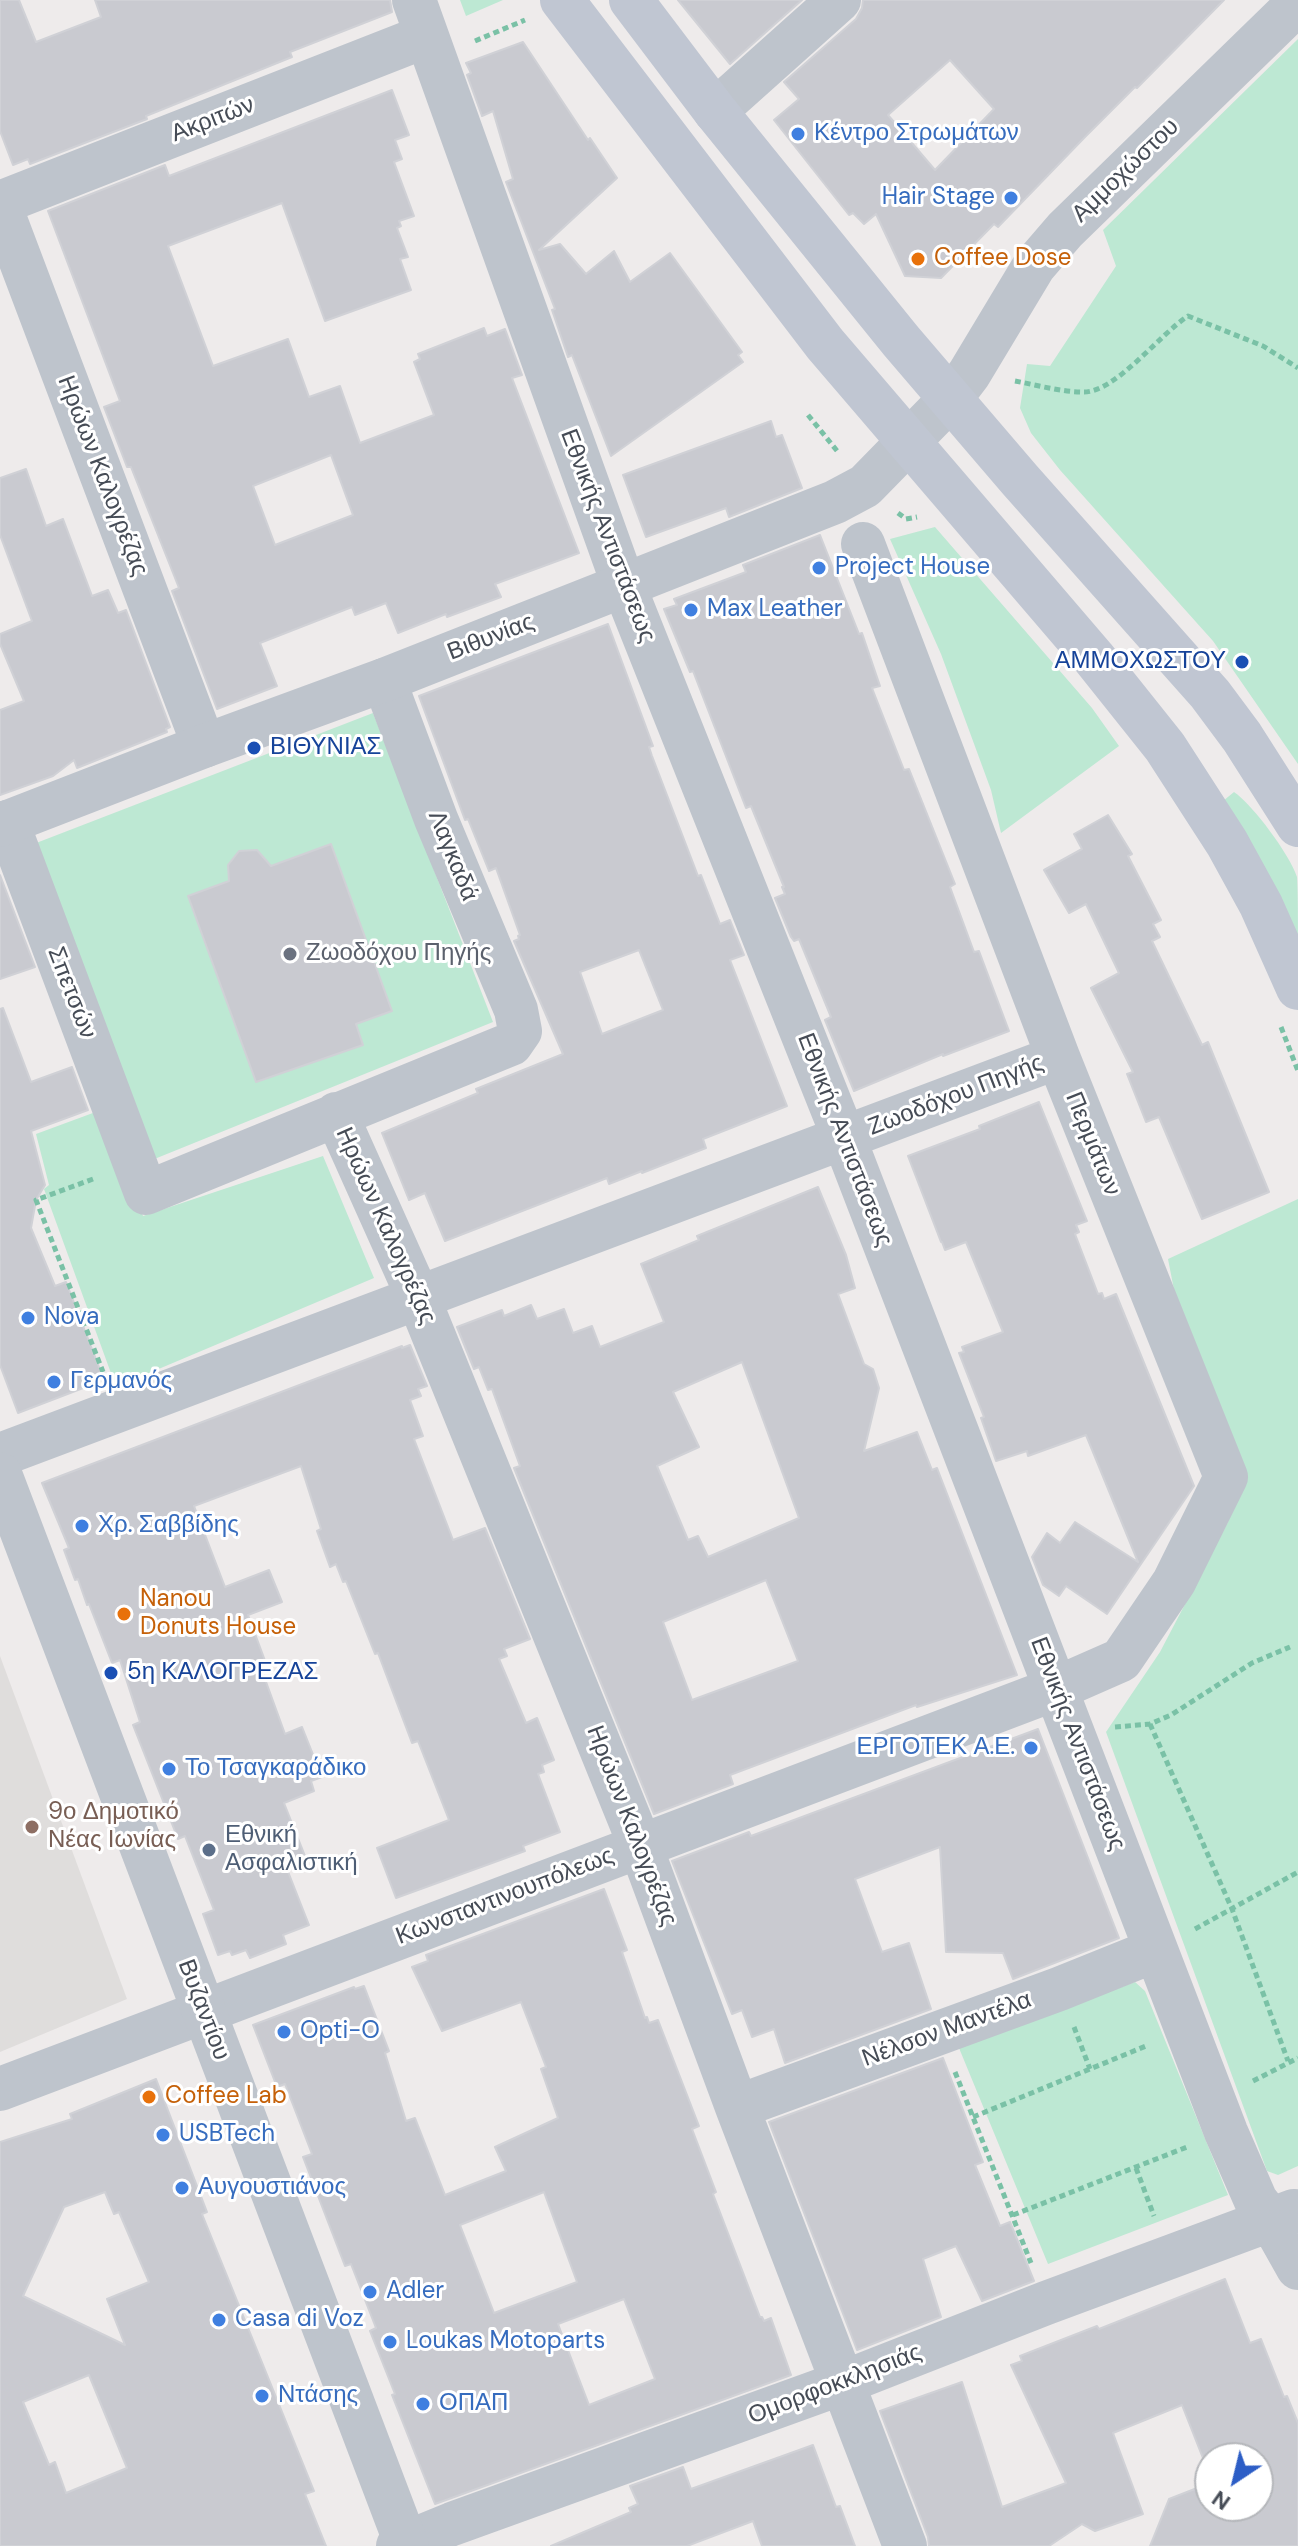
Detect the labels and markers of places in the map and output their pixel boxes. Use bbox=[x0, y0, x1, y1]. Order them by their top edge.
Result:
place label: Κέντρο Στρωμάτων bbox=[814, 120, 1019, 148]
marker: Κέντρο Στρωμάτων bbox=[789, 125, 807, 143]
place label: Hair Stage bbox=[882, 184, 995, 212]
marker: Hair Stage bbox=[1002, 189, 1020, 207]
place label: Coffee Dose bbox=[934, 245, 1071, 273]
marker: Coffee Dose bbox=[909, 250, 927, 268]
place label: Project House bbox=[835, 554, 990, 582]
marker: Project House bbox=[810, 559, 828, 577]
place label: Max Leather bbox=[707, 596, 843, 624]
marker: Max Leather bbox=[682, 601, 700, 619]
place label: ΑΜΜΟΧΩΣΤΟΥ bbox=[1054, 648, 1226, 676]
marker: ΑΜΜΟΧΩΣΤΟΥ bbox=[1233, 653, 1251, 671]
place label: ΒΙΘΥΝΙΑΣ bbox=[270, 734, 381, 762]
marker: ΒΙΘΥΝΙΑΣ bbox=[245, 739, 263, 757]
place label: Ζωοδόχου Πηγής bbox=[306, 940, 491, 968]
marker: Ζωοδόχου Πηγής bbox=[281, 945, 299, 963]
place label: Nova bbox=[44, 1304, 99, 1332]
marker: Nova bbox=[19, 1309, 37, 1327]
place label: Γερμανός bbox=[70, 1368, 172, 1396]
marker: Γερμανός bbox=[45, 1373, 63, 1391]
place label: Χρ. Σαββίδης bbox=[98, 1512, 239, 1540]
marker: Χρ. Σαββίδης bbox=[73, 1517, 91, 1535]
place label: Nanou Donuts House bbox=[140, 1586, 296, 1642]
marker: Nanou Donuts House bbox=[115, 1605, 133, 1623]
place label: 5η ΚΑΛΟΓΡΕΖΑΣ bbox=[127, 1659, 318, 1687]
marker: 5η ΚΑΛΟΓΡΕΖΑΣ bbox=[102, 1664, 120, 1682]
place label: ΕΡΓΟΤΕΚ Α.Ε. bbox=[857, 1734, 1015, 1762]
marker: ΕΡΓΟΤΕΚ Α.Ε. bbox=[1022, 1739, 1040, 1757]
place label: Το Τσαγκαράδικο bbox=[185, 1755, 366, 1783]
marker: Το Τσαγκαράδικο bbox=[160, 1760, 178, 1778]
place label: 9ο Δημοτικό Νέας Ιωνίας bbox=[48, 1799, 179, 1855]
marker: 9ο Δημοτικό Νέας Ιωνίας bbox=[23, 1818, 41, 1836]
place label: Εθνική Ασφαλιστική bbox=[225, 1822, 358, 1878]
marker: Εθνική Ασφαλιστική bbox=[200, 1841, 218, 1859]
place label: Opti-O bbox=[300, 2018, 380, 2046]
marker: Opti-O bbox=[275, 2023, 293, 2041]
place label: Coffee Lab bbox=[165, 2083, 287, 2111]
marker: Coffee Lab bbox=[140, 2088, 158, 2106]
place label: USBTech bbox=[179, 2121, 275, 2149]
marker: USBTech bbox=[154, 2126, 172, 2144]
place label: Αυγουστιάνος bbox=[198, 2174, 346, 2202]
marker: Αυγουστιάνος bbox=[173, 2179, 191, 2197]
place label: Adler bbox=[386, 2278, 444, 2306]
marker: Adler bbox=[361, 2283, 379, 2301]
place label: Casa di Voz bbox=[235, 2306, 364, 2334]
marker: Casa di Voz bbox=[210, 2311, 228, 2329]
place label: Loukas Motoparts bbox=[406, 2328, 605, 2356]
marker: Loukas Motoparts bbox=[381, 2333, 399, 2351]
place label: Ντάσης bbox=[278, 2382, 358, 2410]
marker: Ντάσης bbox=[253, 2387, 271, 2405]
place label: ΟΠΑΠ bbox=[439, 2390, 508, 2418]
marker: ΟΠΑΠ bbox=[414, 2395, 432, 2413]

